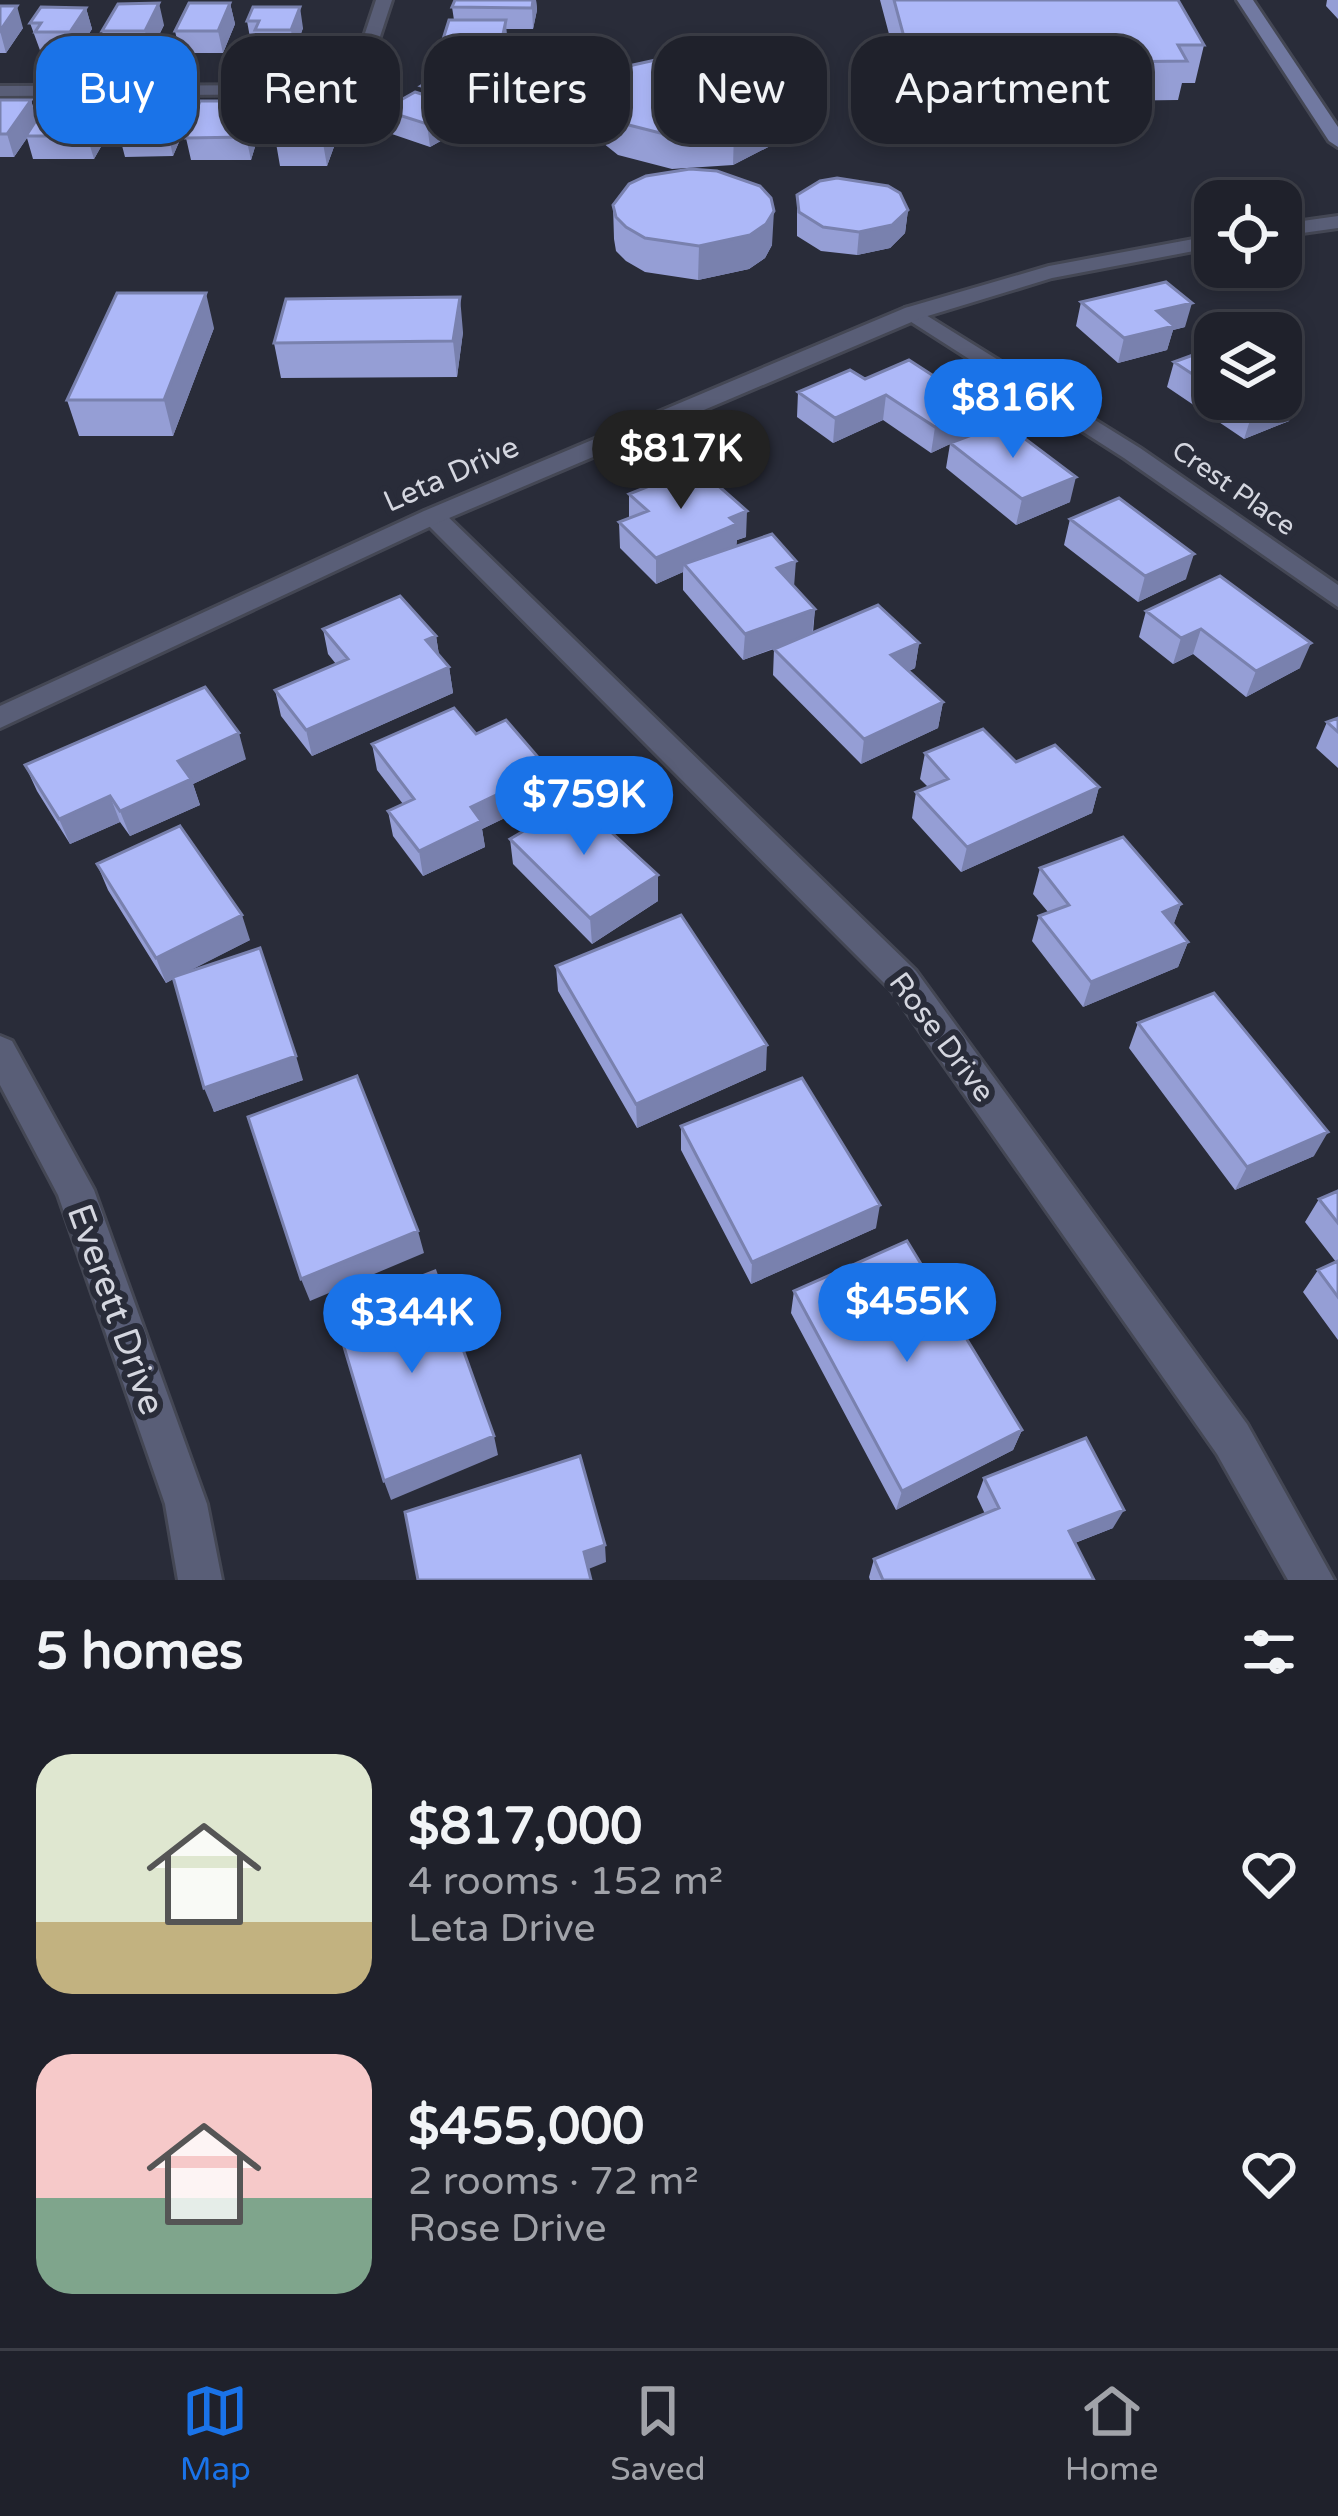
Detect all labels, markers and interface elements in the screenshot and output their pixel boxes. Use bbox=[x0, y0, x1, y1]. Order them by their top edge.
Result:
chip: Buy bbox=[36, 36, 197, 144]
chip: Rent bbox=[221, 36, 400, 144]
chip: Filters bbox=[424, 36, 630, 144]
chip: New bbox=[654, 36, 827, 144]
chip: Apartment bbox=[851, 36, 1152, 144]
map controls bbox=[1194, 180, 1302, 420]
button: locate bbox=[1194, 180, 1302, 288]
button: layers bbox=[1194, 312, 1302, 420]
pin: $816K bbox=[929, 359, 1097, 461]
text: $816K bbox=[951, 374, 1075, 421]
pin: $817K bbox=[597, 410, 765, 512]
text: $817K bbox=[619, 425, 743, 472]
street label: Leta Drive bbox=[378, 428, 525, 521]
street label: Crest Place bbox=[1166, 434, 1302, 543]
pin: $759K bbox=[500, 756, 668, 858]
text: $759K bbox=[522, 771, 646, 818]
street label: Rose Drive bbox=[881, 965, 1002, 1109]
street label: Everett Drive bbox=[58, 1198, 174, 1421]
pin: $455K bbox=[823, 1263, 991, 1365]
pin: $344K bbox=[328, 1274, 496, 1376]
text: $455K bbox=[845, 1278, 969, 1325]
text: $344K bbox=[350, 1289, 474, 1336]
icon: filters bbox=[1236, 1619, 1302, 1685]
text: 5 homes bbox=[36, 1621, 244, 1683]
text: $817,000 bbox=[408, 1796, 642, 1858]
icon: home bbox=[132, 1802, 276, 1946]
icon: heart bbox=[1236, 1841, 1302, 1907]
text: 4 rooms · 152 m² bbox=[408, 1858, 723, 1905]
text: Leta Drive bbox=[408, 1905, 596, 1952]
text: $455,000 bbox=[408, 2096, 644, 2158]
icon: home bbox=[132, 2102, 276, 2246]
icon: heart bbox=[1236, 2141, 1302, 2207]
text: 2 rooms · 72 m² bbox=[408, 2158, 699, 2205]
text: Rose Drive bbox=[408, 2205, 606, 2252]
tab: Map bbox=[180, 2378, 251, 2489]
tab: Saved bbox=[610, 2378, 706, 2489]
tab: Home bbox=[1065, 2378, 1158, 2489]

